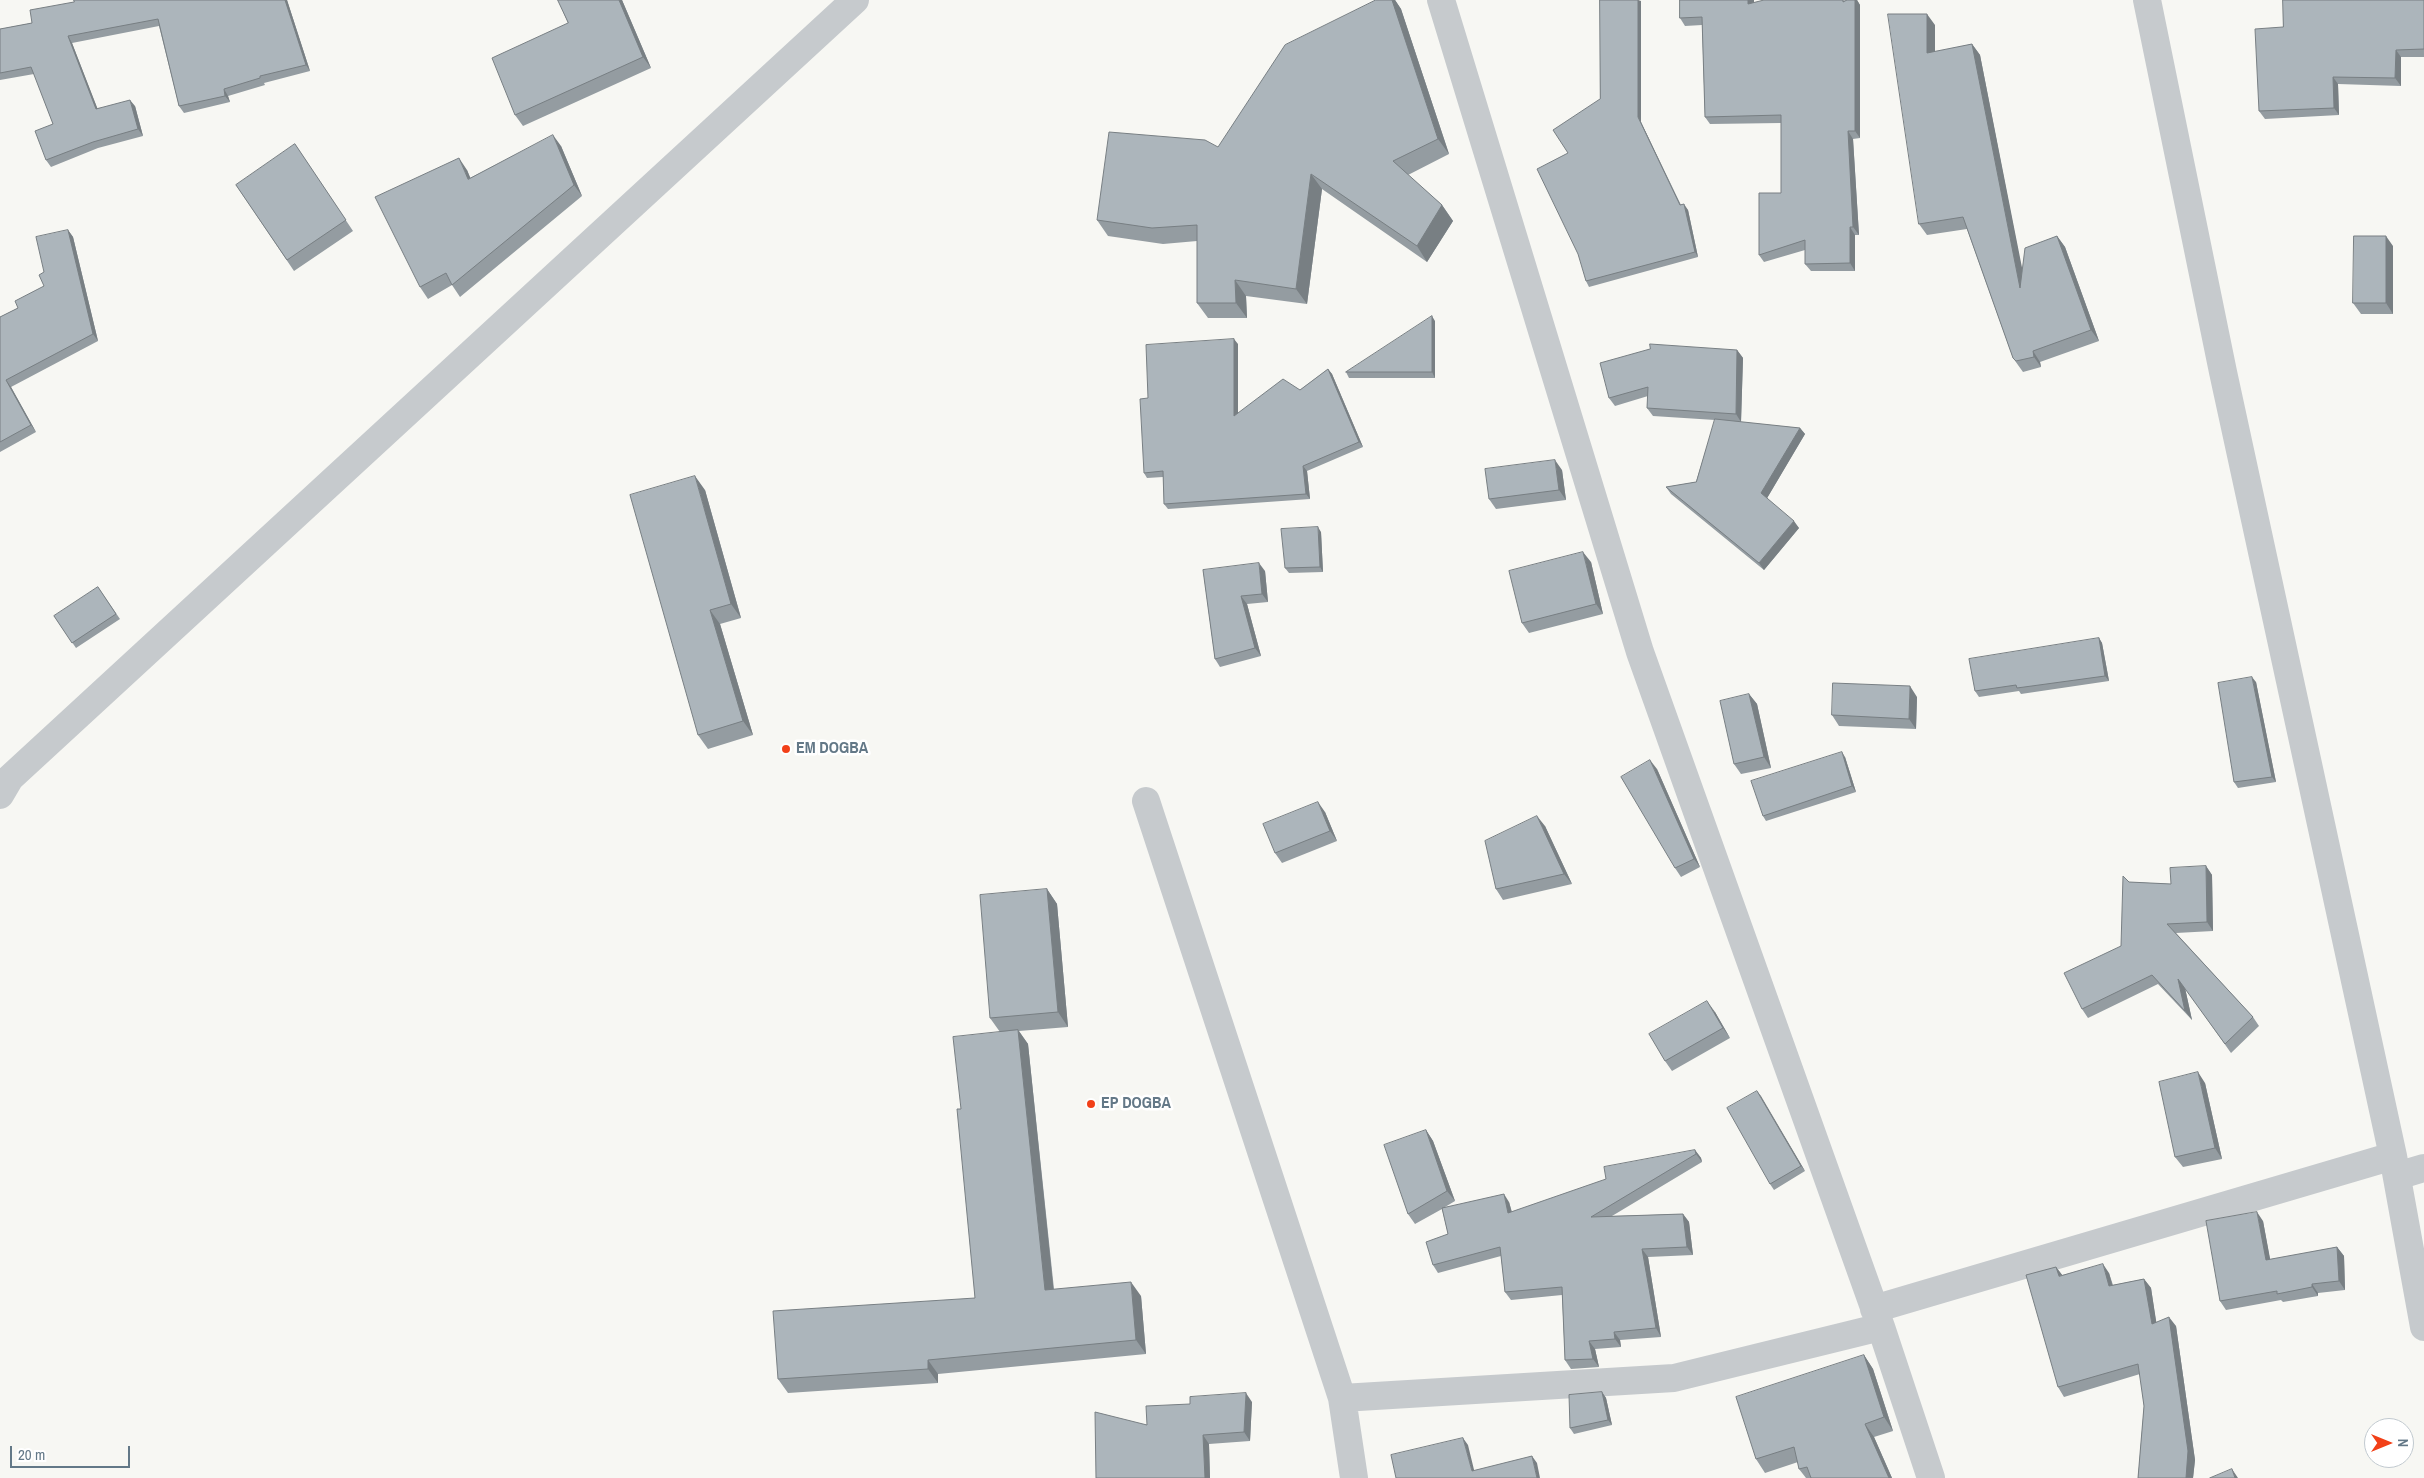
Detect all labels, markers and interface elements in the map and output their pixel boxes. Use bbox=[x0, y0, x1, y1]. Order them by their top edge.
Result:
place label: EM DOGBA bbox=[796, 739, 868, 759]
marker: EM DOGBA bbox=[780, 743, 792, 755]
place label: EP DOGBA bbox=[1101, 1094, 1171, 1114]
marker: EP DOGBA bbox=[1085, 1098, 1097, 1110]
north arrow bbox=[2364, 1418, 2414, 1468]
scale bar bbox=[12, 1436, 132, 1468]
text: N bbox=[2394, 1439, 2412, 1447]
text: 20 m bbox=[18, 1444, 45, 1465]

